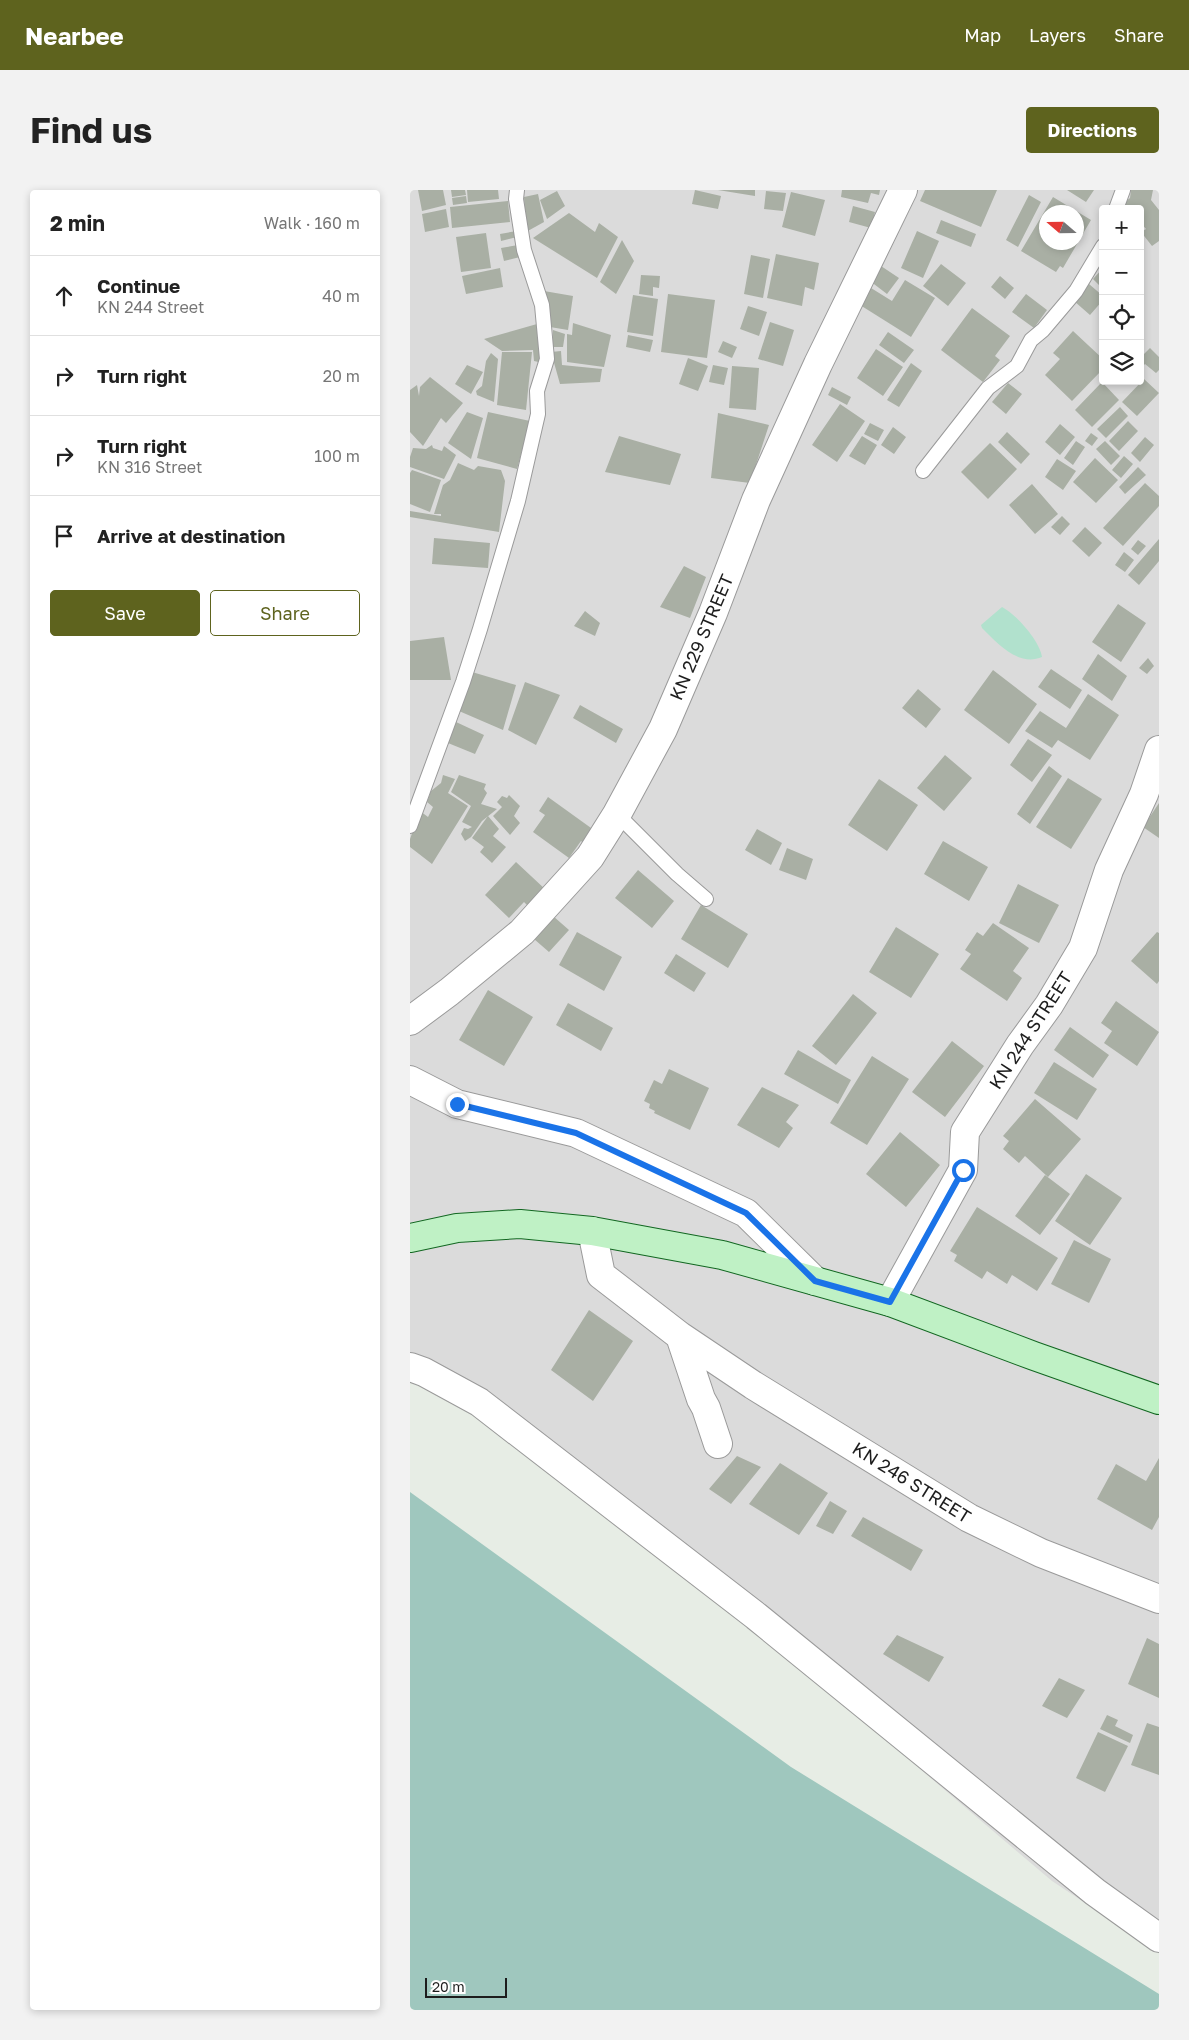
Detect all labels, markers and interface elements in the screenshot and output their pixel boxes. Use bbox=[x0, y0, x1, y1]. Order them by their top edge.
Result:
text: Nearbee bbox=[25, 21, 124, 50]
text: Map bbox=[964, 24, 1001, 46]
text: Layers bbox=[1029, 24, 1086, 46]
text: Share bbox=[1114, 24, 1164, 46]
button: Directions bbox=[1026, 107, 1159, 153]
text: Find us bbox=[30, 109, 152, 151]
north arrow bbox=[1039, 205, 1084, 250]
map controls bbox=[1099, 205, 1144, 385]
button: + bbox=[1099, 205, 1144, 250]
text: 2 min bbox=[50, 210, 105, 236]
text: Walk · 160 m bbox=[264, 213, 360, 233]
button: − bbox=[1099, 250, 1144, 295]
text: Continue bbox=[97, 274, 180, 297]
icon: ahead bbox=[50, 282, 78, 310]
text: 40 m bbox=[322, 286, 360, 306]
button: locate bbox=[1099, 295, 1144, 340]
text: KN 244 Street bbox=[97, 297, 204, 317]
button: layers bbox=[1099, 340, 1144, 385]
icon: right bbox=[50, 362, 78, 390]
text: Turn right bbox=[97, 364, 187, 387]
text: 20 m bbox=[323, 366, 360, 386]
text: Turn right bbox=[97, 434, 187, 457]
icon: right bbox=[50, 442, 78, 470]
text: 100 m bbox=[314, 446, 360, 466]
text: KN 316 Street bbox=[97, 457, 202, 477]
icon: arrive bbox=[50, 522, 78, 550]
text: Arrive at destination bbox=[97, 524, 285, 547]
street label: KN 229 STREET bbox=[665, 571, 737, 703]
button: Save bbox=[50, 590, 200, 636]
button: Share bbox=[210, 590, 360, 636]
street label: KN 244 STREET bbox=[984, 967, 1076, 1093]
route end bbox=[446, 1093, 469, 1116]
route start bbox=[952, 1159, 975, 1182]
street label: KN 246 STREET bbox=[849, 1437, 975, 1527]
scale bar bbox=[425, 1975, 508, 1998]
text: 20 m bbox=[432, 1978, 465, 1995]

